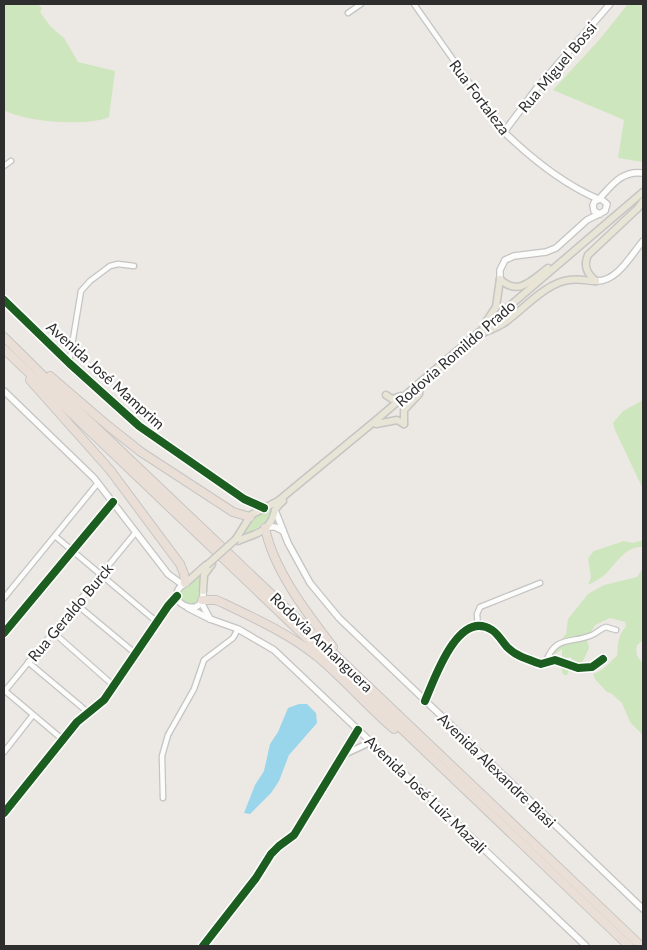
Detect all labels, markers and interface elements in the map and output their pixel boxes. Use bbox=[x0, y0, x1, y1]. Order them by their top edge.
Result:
street label: Rua Miguel Bossi bbox=[514, 18, 600, 116]
street label: Rua Fortaleza bbox=[446, 56, 514, 138]
street label: Rodovia Romildo Prado bbox=[391, 296, 519, 410]
street label: Avenida José Mamprim bbox=[43, 317, 169, 433]
street label: Rua Geraldo Burck bbox=[24, 559, 116, 665]
street label: Rodovia Anhanguera bbox=[267, 588, 377, 696]
street label: Avenida Alexandre Biasi bbox=[434, 709, 560, 831]
street label: Avenida José Luiz Mazali bbox=[362, 731, 490, 857]

